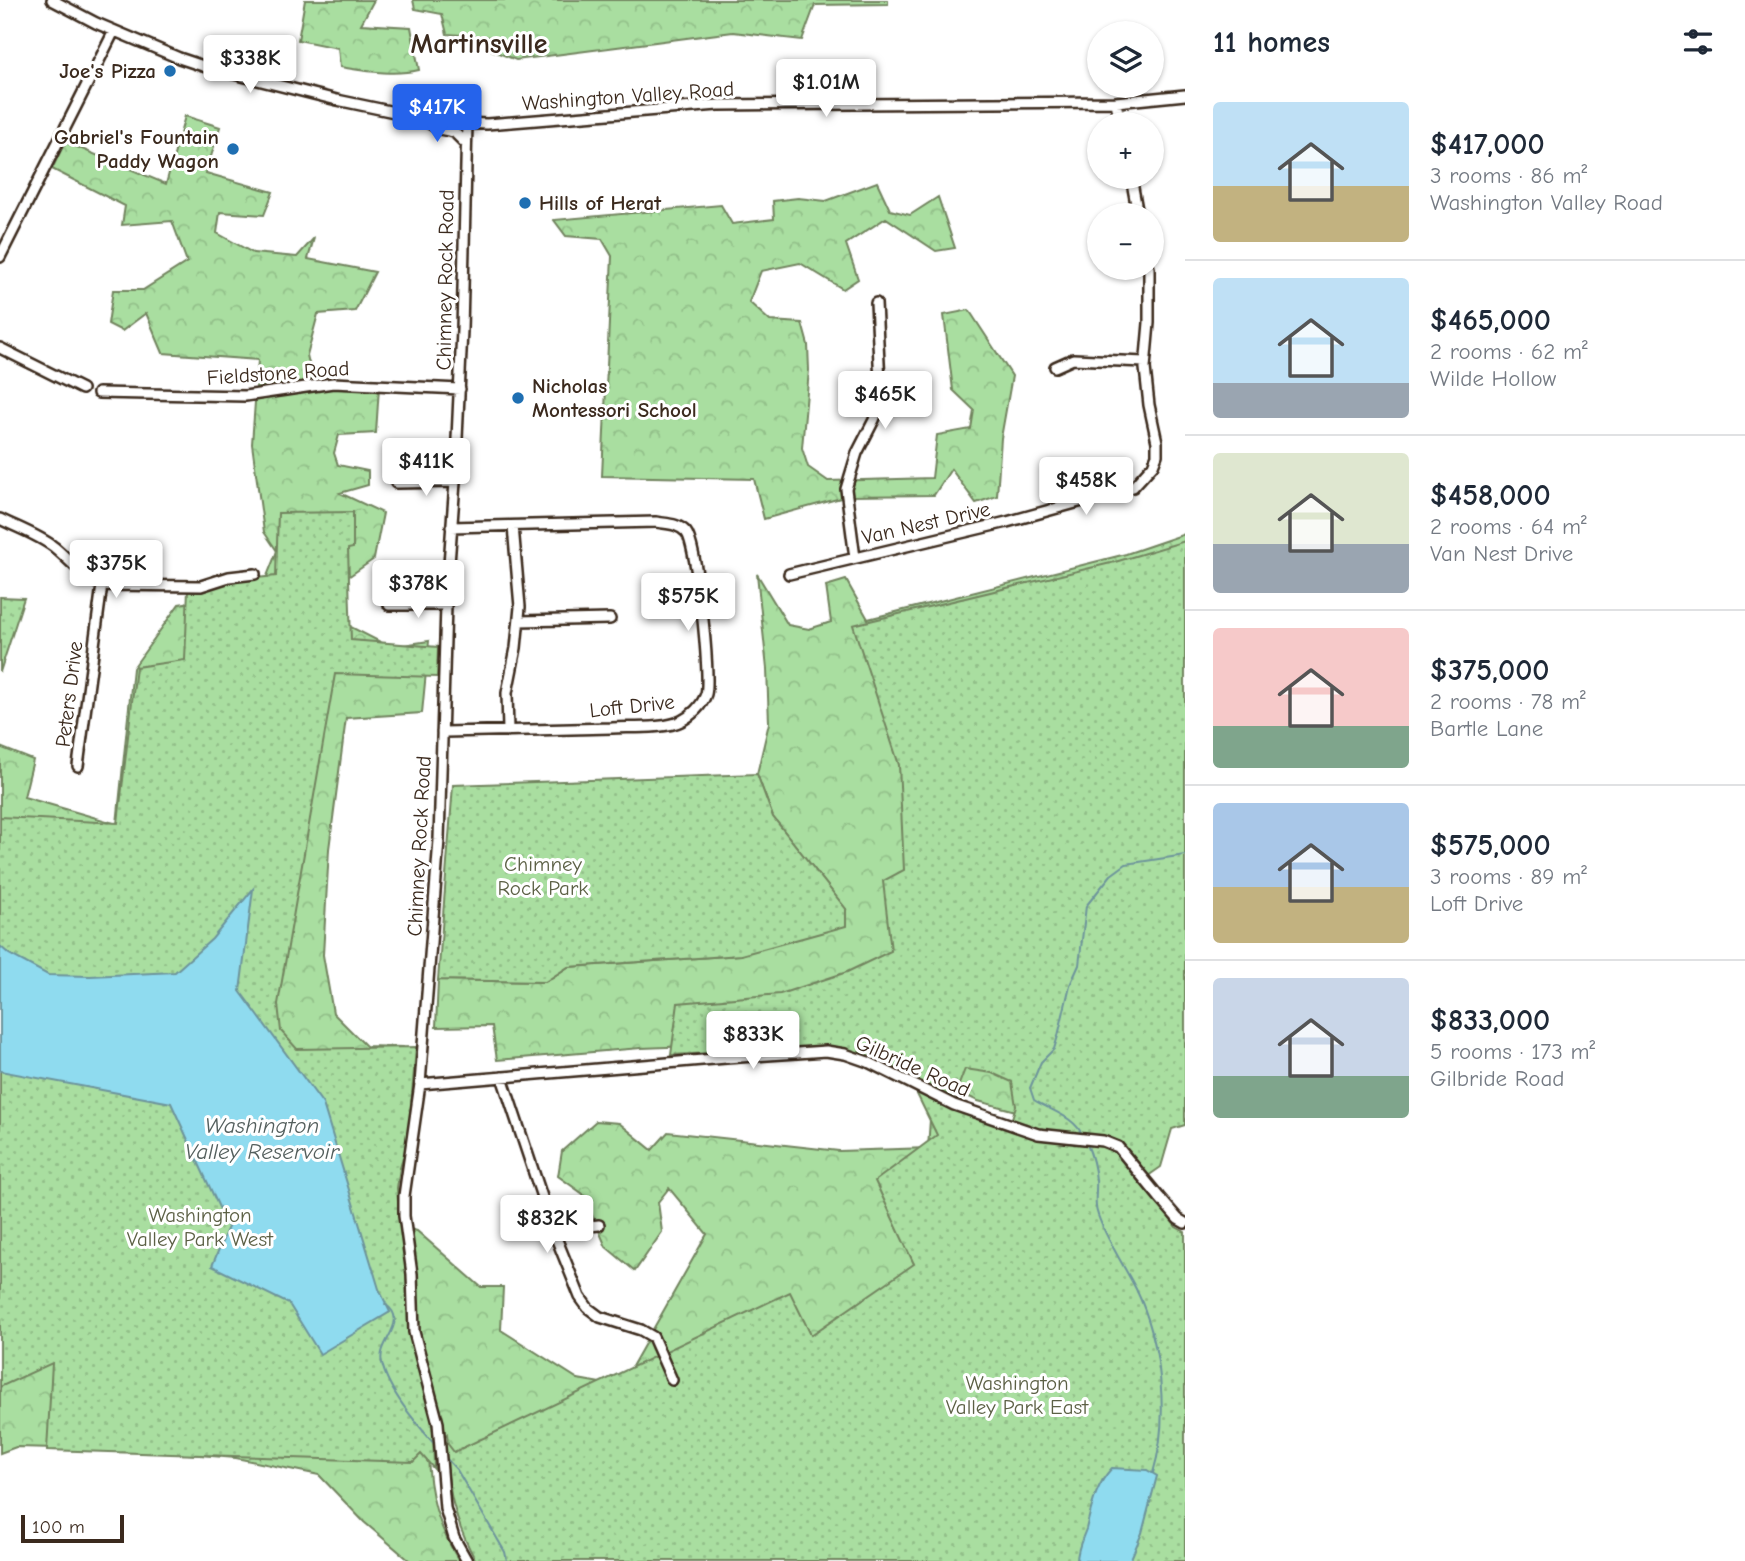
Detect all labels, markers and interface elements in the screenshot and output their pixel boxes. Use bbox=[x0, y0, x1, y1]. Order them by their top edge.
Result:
map controls bbox=[1087, 21, 1164, 280]
button: layers bbox=[1087, 21, 1164, 98]
icon: filters bbox=[1679, 23, 1717, 61]
text: 11 homes bbox=[1213, 25, 1330, 60]
district label: Martinsville bbox=[411, 28, 548, 60]
pin: $338K bbox=[201, 36, 299, 95]
text: $338K bbox=[219, 44, 281, 71]
place label: Joe's Pizza bbox=[59, 59, 156, 83]
pin: $1.01M bbox=[769, 60, 883, 119]
marker: Joe's Pizza bbox=[162, 63, 178, 79]
text: $1.01M bbox=[792, 68, 860, 95]
street label: Washington Valley Road bbox=[521, 77, 735, 115]
pin: $417K bbox=[388, 85, 486, 144]
text: $417K bbox=[409, 93, 465, 120]
button: + bbox=[1087, 112, 1164, 189]
place label: Gabriel's Fountain Paddy Wagon bbox=[54, 125, 219, 173]
text: $417,000 bbox=[1430, 127, 1545, 162]
icon: home bbox=[1269, 130, 1353, 214]
marker: Gabriel's Fountain Paddy Wagon bbox=[225, 141, 241, 157]
text: 3 rooms · 86 m² bbox=[1430, 162, 1587, 189]
street label: Chimney Rock Road bbox=[431, 189, 459, 371]
text: Washington Valley Road bbox=[1430, 189, 1663, 216]
place label: Hills of Herat bbox=[539, 191, 662, 215]
marker: Hills of Herat bbox=[517, 195, 533, 211]
button: − bbox=[1087, 203, 1164, 280]
text: $465,000 bbox=[1430, 303, 1551, 338]
icon: home bbox=[1269, 306, 1353, 390]
text: 2 rooms · 62 m² bbox=[1430, 338, 1588, 365]
street label: Fieldstone Road bbox=[206, 356, 350, 390]
text: Wilde Hollow bbox=[1430, 365, 1556, 392]
pin: $465K bbox=[836, 372, 934, 431]
place label: Nicholas Montessori School bbox=[532, 374, 697, 422]
text: $465K bbox=[854, 380, 916, 407]
marker: Nicholas Montessori School bbox=[510, 390, 526, 406]
pin: $411K bbox=[377, 438, 475, 498]
text: $411K bbox=[398, 447, 454, 474]
pin: $458K bbox=[1037, 458, 1135, 517]
text: $458K bbox=[1055, 466, 1117, 493]
text: $458,000 bbox=[1430, 478, 1551, 513]
icon: home bbox=[1269, 481, 1353, 565]
street label: Van Nest Drive bbox=[860, 497, 992, 549]
text: 2 rooms · 64 m² bbox=[1430, 513, 1587, 540]
pin: $375K bbox=[67, 540, 165, 600]
text: Van Nest Drive bbox=[1430, 540, 1573, 567]
text: $375K bbox=[86, 549, 146, 576]
pin: $378K bbox=[369, 560, 467, 620]
text: $378K bbox=[388, 569, 448, 596]
pin: $575K bbox=[639, 574, 737, 633]
text: $575K bbox=[657, 582, 719, 609]
street label: Peters Drive bbox=[51, 640, 87, 748]
text: $375,000 bbox=[1430, 653, 1550, 688]
icon: home bbox=[1269, 656, 1353, 740]
text: 2 rooms · 78 m² bbox=[1430, 688, 1586, 715]
street label: Loft Drive bbox=[588, 690, 676, 722]
text: Bartle Lane bbox=[1430, 715, 1543, 742]
street label: Chimney Rock Road bbox=[402, 755, 436, 937]
text: $575,000 bbox=[1430, 828, 1551, 863]
icon: home bbox=[1269, 831, 1353, 915]
park label: Chimney Rock Park bbox=[498, 852, 588, 900]
text: 3 rooms · 89 m² bbox=[1430, 863, 1587, 890]
text: Loft Drive bbox=[1430, 890, 1523, 917]
text: $833,000 bbox=[1430, 1003, 1550, 1038]
icon: home bbox=[1269, 1006, 1353, 1090]
pin: $833K bbox=[704, 1012, 802, 1071]
text: $833K bbox=[722, 1020, 784, 1047]
street label: Gilbride Road bbox=[852, 1030, 974, 1102]
text: 5 rooms · 173 m² bbox=[1430, 1038, 1595, 1065]
text: Gilbride Road bbox=[1430, 1065, 1564, 1092]
water label: Washington Valley Reservoir bbox=[185, 1112, 340, 1165]
pin: $832K bbox=[498, 1196, 596, 1255]
park label: Washington Valley Park West bbox=[127, 1203, 274, 1251]
text: $832K bbox=[516, 1204, 578, 1231]
park label: Washington Valley Park East bbox=[946, 1371, 1089, 1419]
scale bar bbox=[21, 1512, 124, 1544]
text: 100 m bbox=[32, 1516, 85, 1538]

